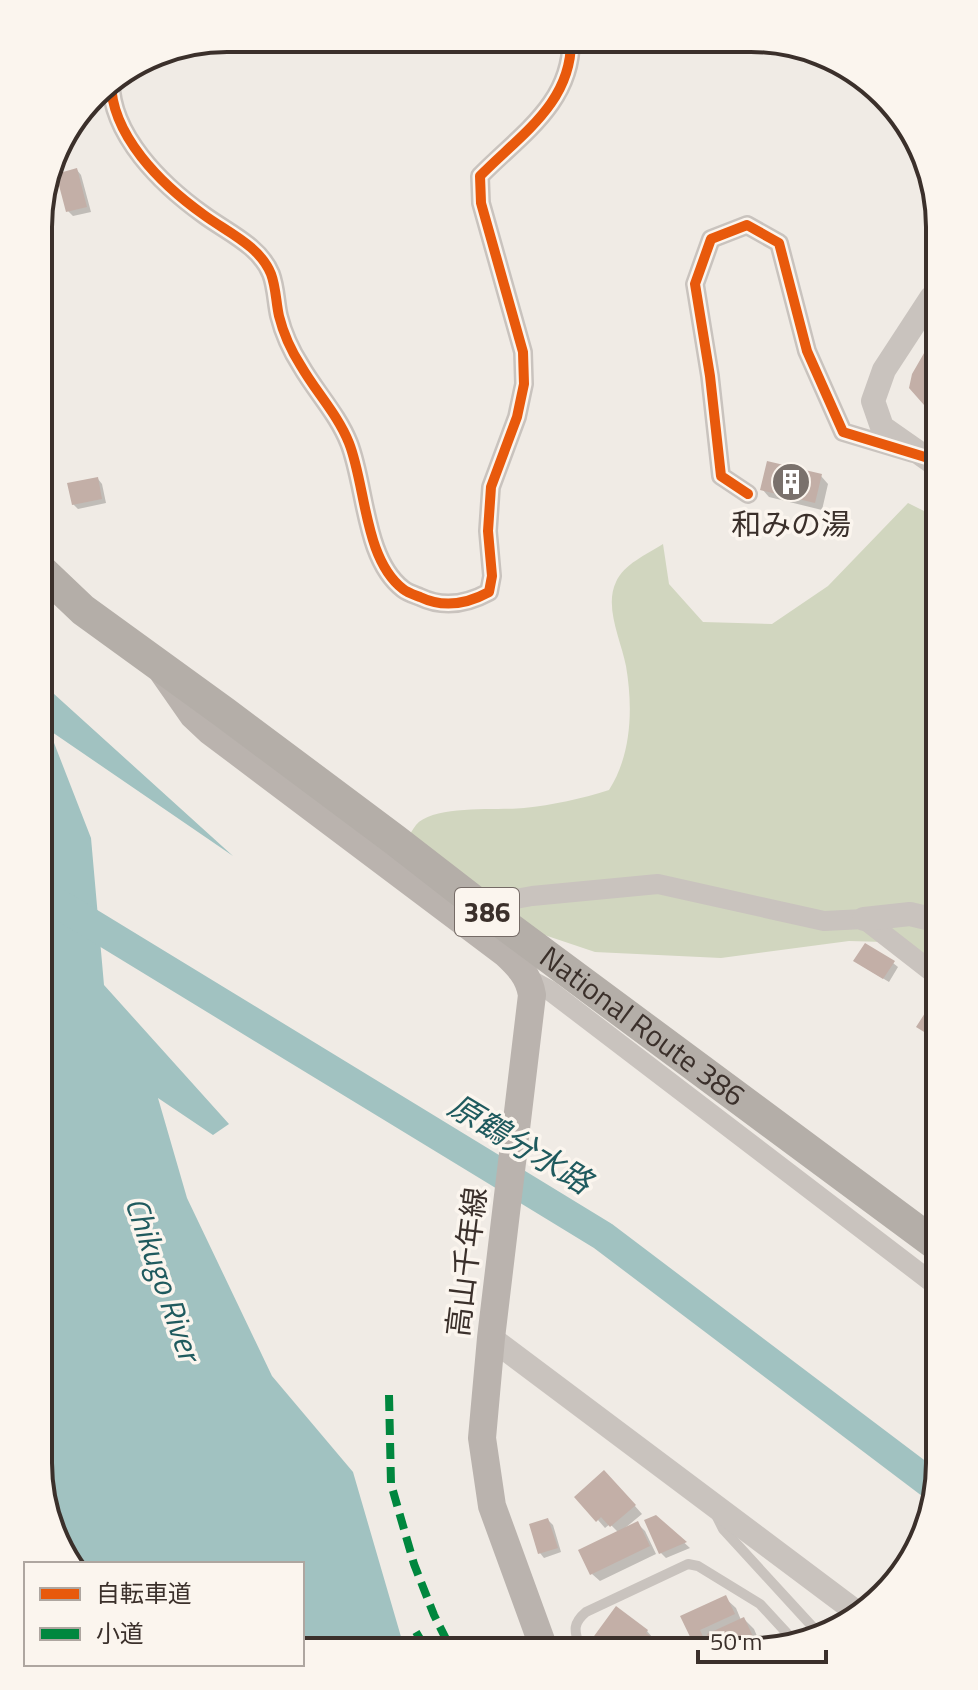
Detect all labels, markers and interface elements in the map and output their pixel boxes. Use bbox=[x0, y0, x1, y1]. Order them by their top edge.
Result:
building icon: 和みの湯 bbox=[770, 461, 812, 503]
place label: 和みの湯 bbox=[731, 501, 851, 547]
road number: 386 bbox=[455, 888, 519, 936]
street label: National Route 386 bbox=[530, 934, 755, 1118]
water label: 原鶴分水路 bbox=[440, 1081, 604, 1206]
street label: 高山千年線 bbox=[434, 1185, 498, 1339]
water label: Chikugo River bbox=[114, 1190, 216, 1371]
legend bbox=[24, 1562, 304, 1666]
text: 自転車道 bbox=[96, 1575, 192, 1611]
scale bar bbox=[698, 1614, 826, 1664]
text: 小道 bbox=[96, 1615, 144, 1651]
text: 50 m bbox=[710, 1623, 762, 1659]

